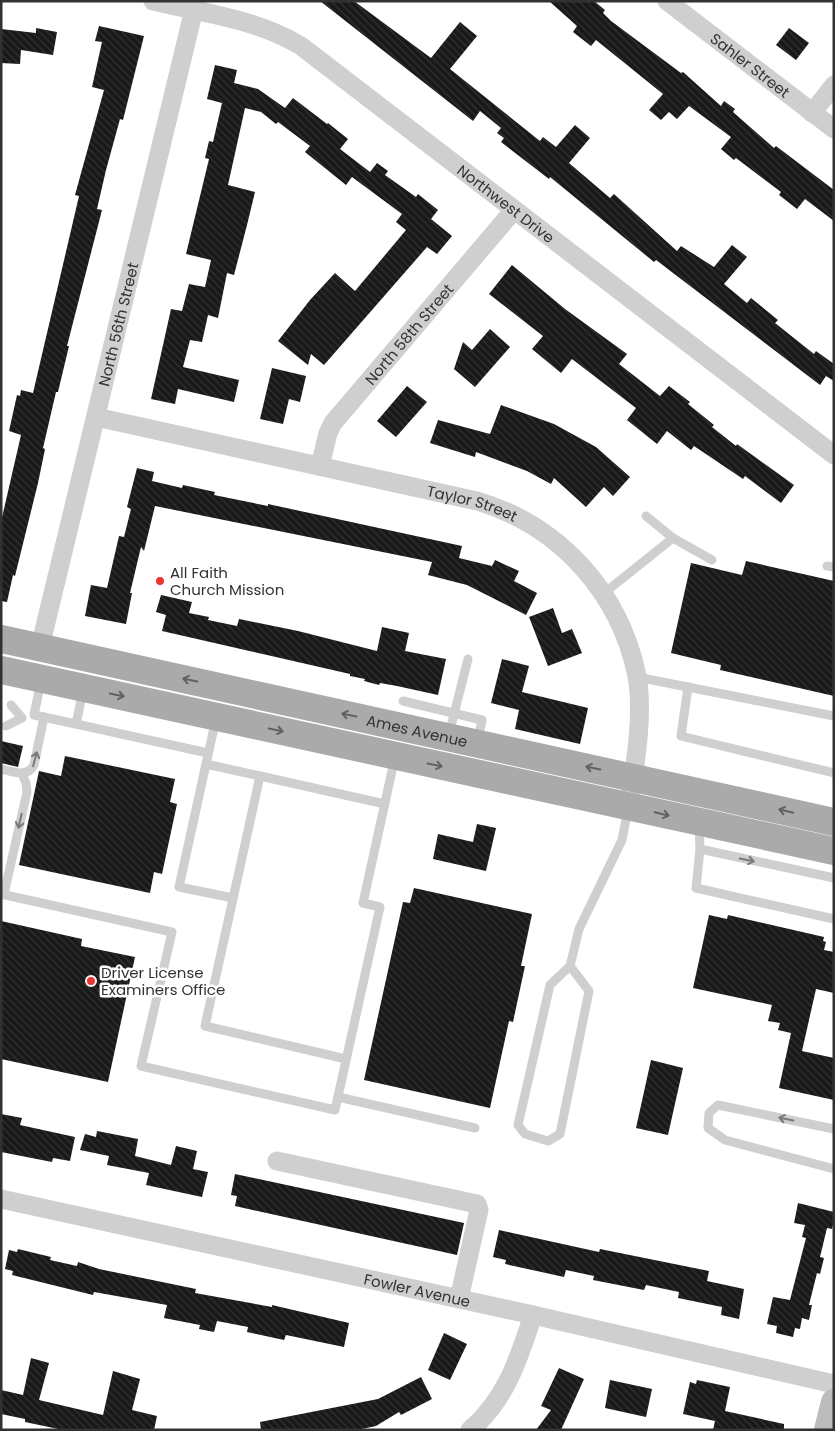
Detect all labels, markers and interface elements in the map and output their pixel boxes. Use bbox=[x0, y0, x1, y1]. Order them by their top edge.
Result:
street label: Sahler Street bbox=[706, 28, 794, 102]
street label: Northwest Drive bbox=[453, 159, 559, 247]
street label: North 56th Street bbox=[93, 260, 143, 388]
street label: North 58th Street bbox=[360, 279, 458, 389]
street label: Taylor Street bbox=[425, 480, 521, 526]
place label: All Faith Church Mission bbox=[170, 562, 284, 600]
marker: All Faith Church Mission bbox=[154, 575, 166, 587]
one-way arrow bbox=[183, 675, 199, 684]
one-way arrow bbox=[109, 691, 125, 700]
street label: Ames Avenue bbox=[364, 709, 470, 752]
one-way arrow bbox=[342, 710, 358, 719]
one-way arrow bbox=[268, 726, 284, 735]
one-way arrow bbox=[31, 752, 40, 768]
one-way arrow bbox=[426, 760, 442, 770]
one-way arrow bbox=[586, 763, 602, 772]
one-way arrow bbox=[779, 806, 795, 815]
one-way arrow bbox=[654, 810, 670, 819]
one-way arrow bbox=[15, 813, 24, 829]
one-way arrow bbox=[739, 856, 755, 865]
place label: Driver License Examiners Office bbox=[101, 962, 225, 1000]
marker: Driver License Examiners Office bbox=[85, 975, 97, 987]
one-way arrow bbox=[778, 1114, 794, 1123]
street label: Fowler Avenue bbox=[362, 1268, 472, 1312]

